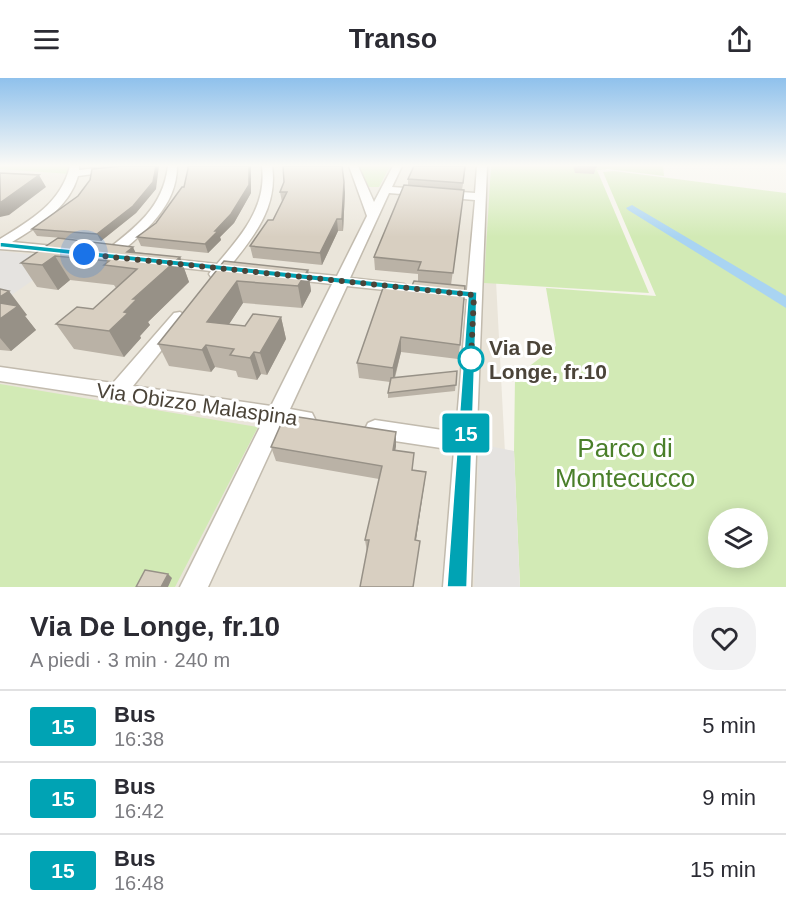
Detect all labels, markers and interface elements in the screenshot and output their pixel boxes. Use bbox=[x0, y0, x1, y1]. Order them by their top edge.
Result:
icon: menu bbox=[30, 23, 63, 56]
icon: share bbox=[723, 23, 756, 56]
text: Transo bbox=[349, 24, 437, 54]
your location bbox=[69, 239, 99, 269]
place label: Via De Longe, fr.10 bbox=[489, 336, 607, 383]
marker: Via De Longe, fr.10 bbox=[458, 346, 484, 372]
street label: Via Obizzo Malaspina bbox=[95, 379, 299, 430]
line badge: 15 bbox=[439, 414, 493, 452]
text: 15 bbox=[454, 422, 478, 445]
park label: Parco di Montecucco bbox=[555, 433, 695, 493]
map controls bbox=[708, 508, 768, 568]
button: layers bbox=[708, 508, 768, 568]
button: heart bbox=[693, 607, 756, 670]
text: Via De Longe, fr.10 bbox=[30, 611, 280, 642]
text: A piedi · 3 min · 240 m bbox=[30, 649, 230, 671]
text: Bus bbox=[114, 702, 156, 727]
text: 5 min bbox=[702, 713, 756, 738]
text: 15 bbox=[51, 715, 75, 738]
text: 16:38 bbox=[114, 728, 164, 750]
text: Bus bbox=[114, 774, 156, 799]
text: 9 min bbox=[702, 785, 756, 810]
text: 15 bbox=[51, 787, 75, 810]
text: 16:42 bbox=[114, 800, 164, 822]
text: Bus bbox=[114, 846, 156, 871]
text: 15 min bbox=[690, 857, 756, 882]
text: 15 bbox=[51, 859, 75, 882]
text: 16:48 bbox=[114, 872, 164, 894]

